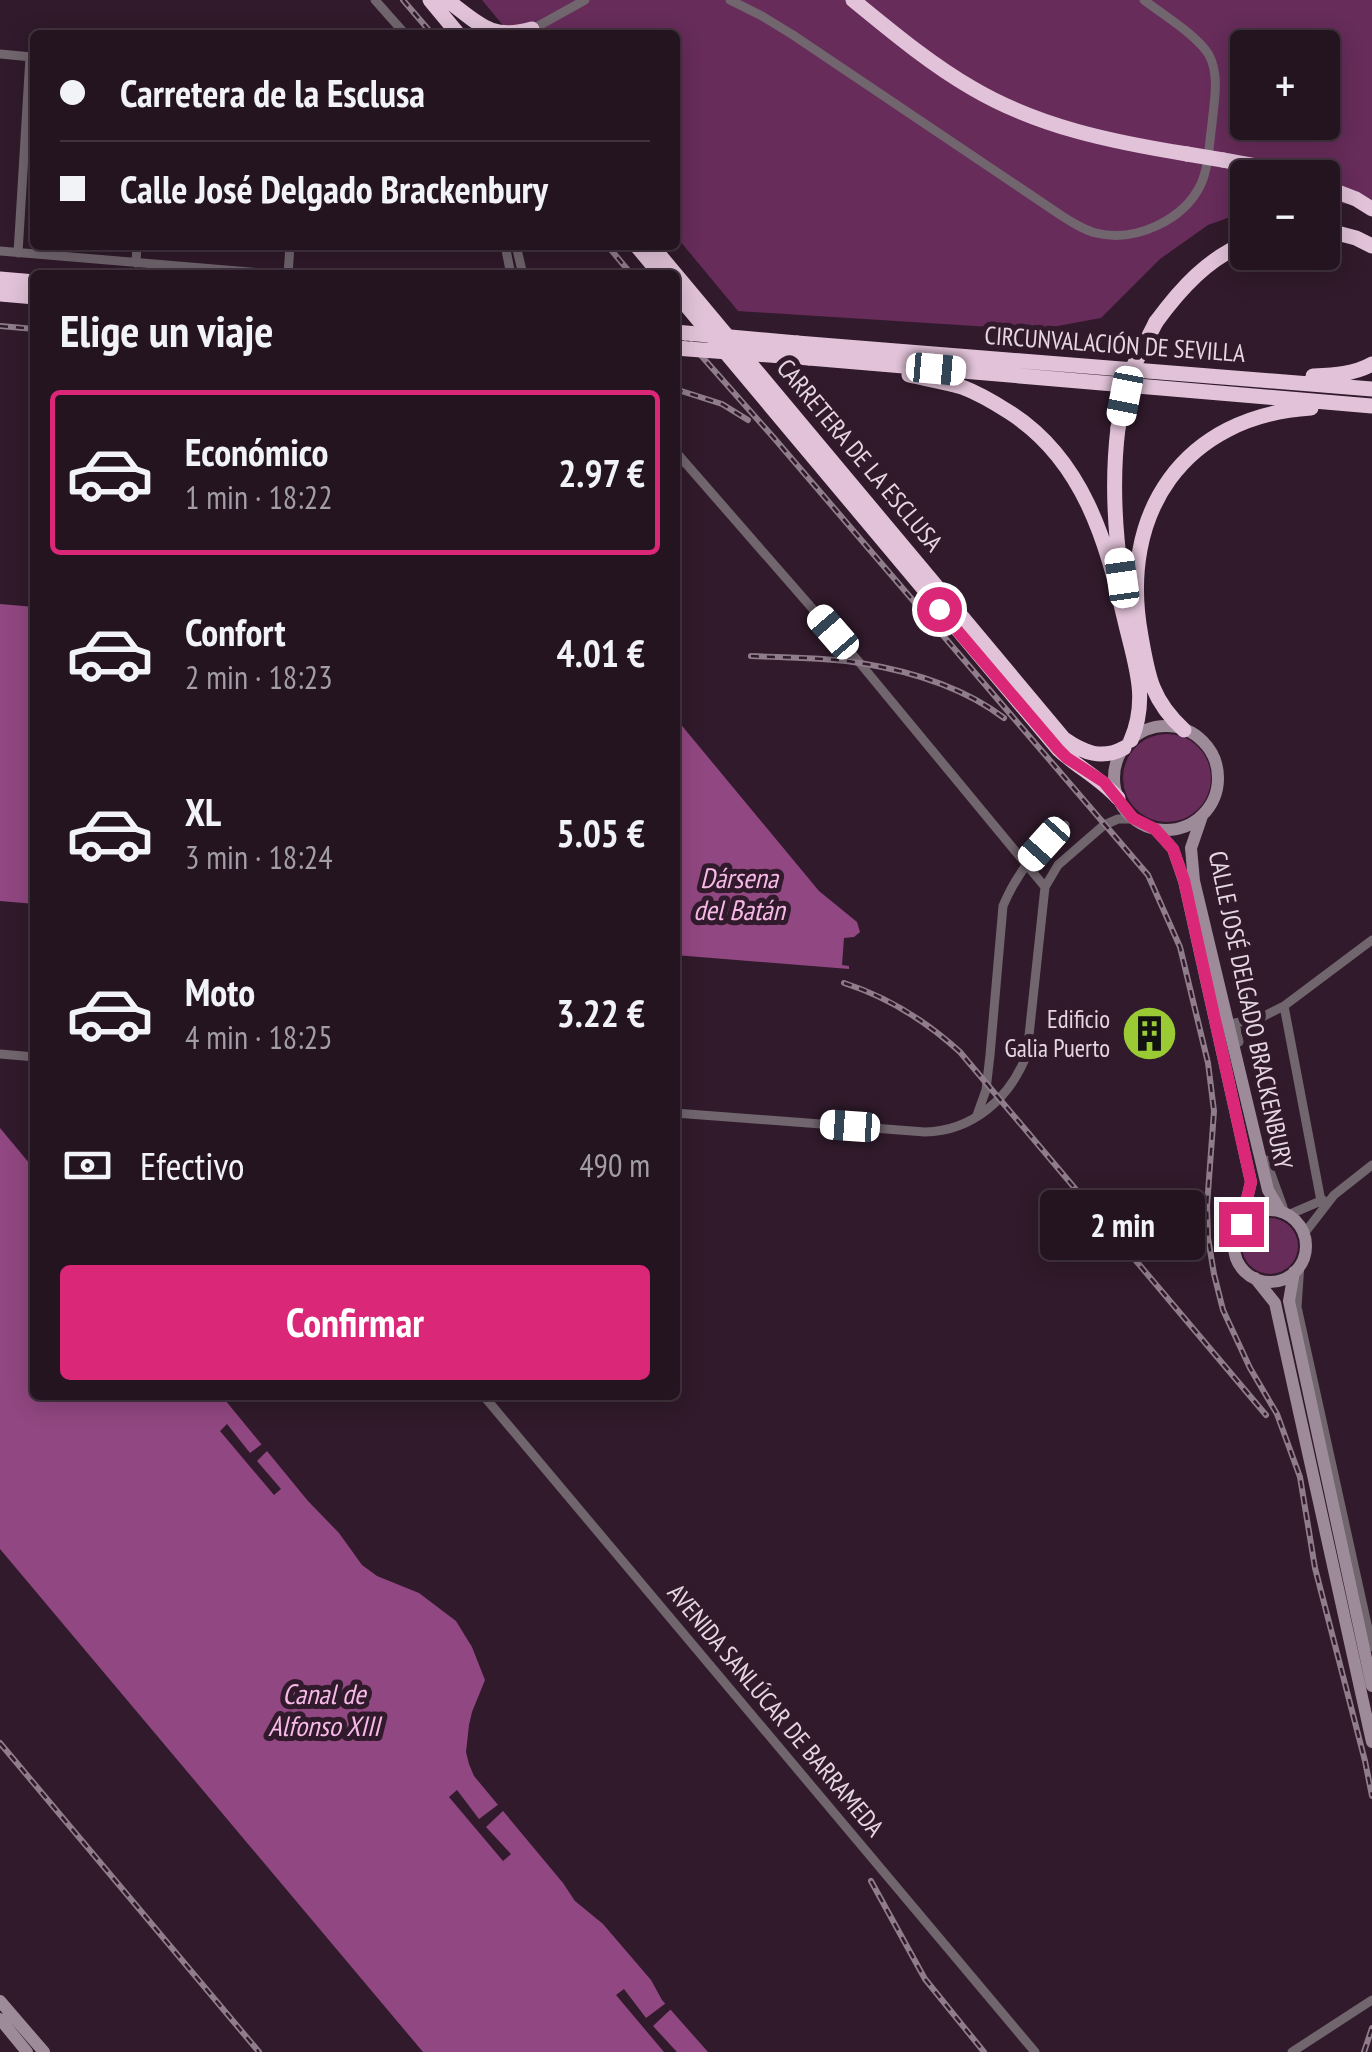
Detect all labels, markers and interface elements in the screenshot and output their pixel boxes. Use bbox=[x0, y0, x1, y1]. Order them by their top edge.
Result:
map controls bbox=[1230, 30, 1340, 270]
button: + bbox=[1230, 30, 1340, 140]
text: Carretera de la Esclusa bbox=[120, 68, 425, 117]
button: − bbox=[1230, 160, 1340, 270]
text: Calle José Delgado Brackenbury bbox=[120, 164, 548, 213]
text: Elige un viaje bbox=[60, 301, 274, 359]
street label: CIRCUNVALACIÓN DE SEVILLA bbox=[984, 319, 1247, 369]
car bbox=[905, 351, 967, 387]
street label: CARRETERA DE LA ESCLUSA bbox=[770, 352, 950, 558]
car bbox=[1105, 364, 1145, 428]
text: Económico bbox=[185, 427, 329, 476]
icon: car bbox=[65, 428, 155, 518]
text: 2.97 € bbox=[558, 448, 645, 497]
text: 1 min · 18:22 bbox=[185, 476, 333, 518]
car bbox=[1103, 546, 1141, 610]
route start bbox=[917, 587, 962, 632]
car bbox=[802, 600, 864, 664]
text: Confort bbox=[185, 607, 285, 656]
icon: car bbox=[65, 608, 155, 698]
text: 4.01 € bbox=[556, 628, 645, 677]
text: 2 min · 18:23 bbox=[185, 656, 333, 698]
text: XL bbox=[185, 787, 221, 836]
icon: car bbox=[65, 788, 155, 878]
text: 5.05 € bbox=[556, 808, 645, 857]
car bbox=[1013, 812, 1075, 876]
text: 3 min · 18:24 bbox=[185, 836, 333, 878]
street label: CALLE JOSÉ DELGADO BRACKENBURY bbox=[1202, 848, 1301, 1173]
water label: Dársena del Batán bbox=[693, 859, 787, 928]
text: Moto bbox=[185, 967, 255, 1016]
icon: car bbox=[65, 968, 155, 1058]
text: 3.22 € bbox=[556, 988, 645, 1037]
place label: Edificio Galia Puerto bbox=[1004, 1003, 1110, 1064]
building icon: Edificio Galia Puerto bbox=[1119, 1003, 1179, 1063]
text: 4 min · 18:25 bbox=[185, 1016, 333, 1058]
car bbox=[819, 1109, 881, 1143]
icon: cash bbox=[60, 1138, 115, 1193]
text: Efectivo bbox=[140, 1141, 245, 1190]
text: 490 m bbox=[579, 1144, 650, 1186]
callout: 2 min bbox=[1041, 1189, 1206, 1259]
route end bbox=[1219, 1202, 1264, 1247]
text: 2 min bbox=[1090, 1204, 1155, 1246]
button: Confirmar bbox=[60, 1265, 650, 1380]
street label: AVENIDA SANLÚCAR DE BARRAMEDA bbox=[661, 1577, 891, 1843]
water label: Canal de Alfonso XIII bbox=[268, 1675, 383, 1744]

